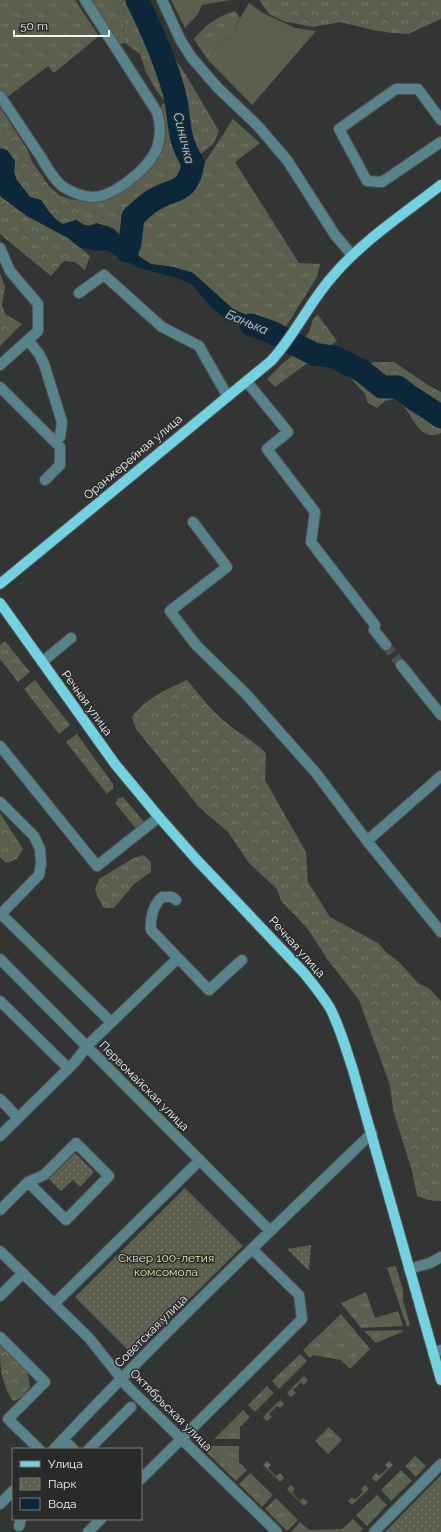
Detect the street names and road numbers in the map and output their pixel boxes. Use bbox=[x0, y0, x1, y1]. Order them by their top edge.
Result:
street label: Оранжерейная улица bbox=[81, 412, 185, 502]
street label: Речная улица bbox=[59, 668, 115, 738]
street label: Речная улица bbox=[266, 914, 328, 980]
street label: Первомайская улица bbox=[96, 1038, 192, 1134]
street label: Советская улица bbox=[112, 1292, 190, 1370]
street label: Октябрьская улица bbox=[127, 1366, 215, 1454]

